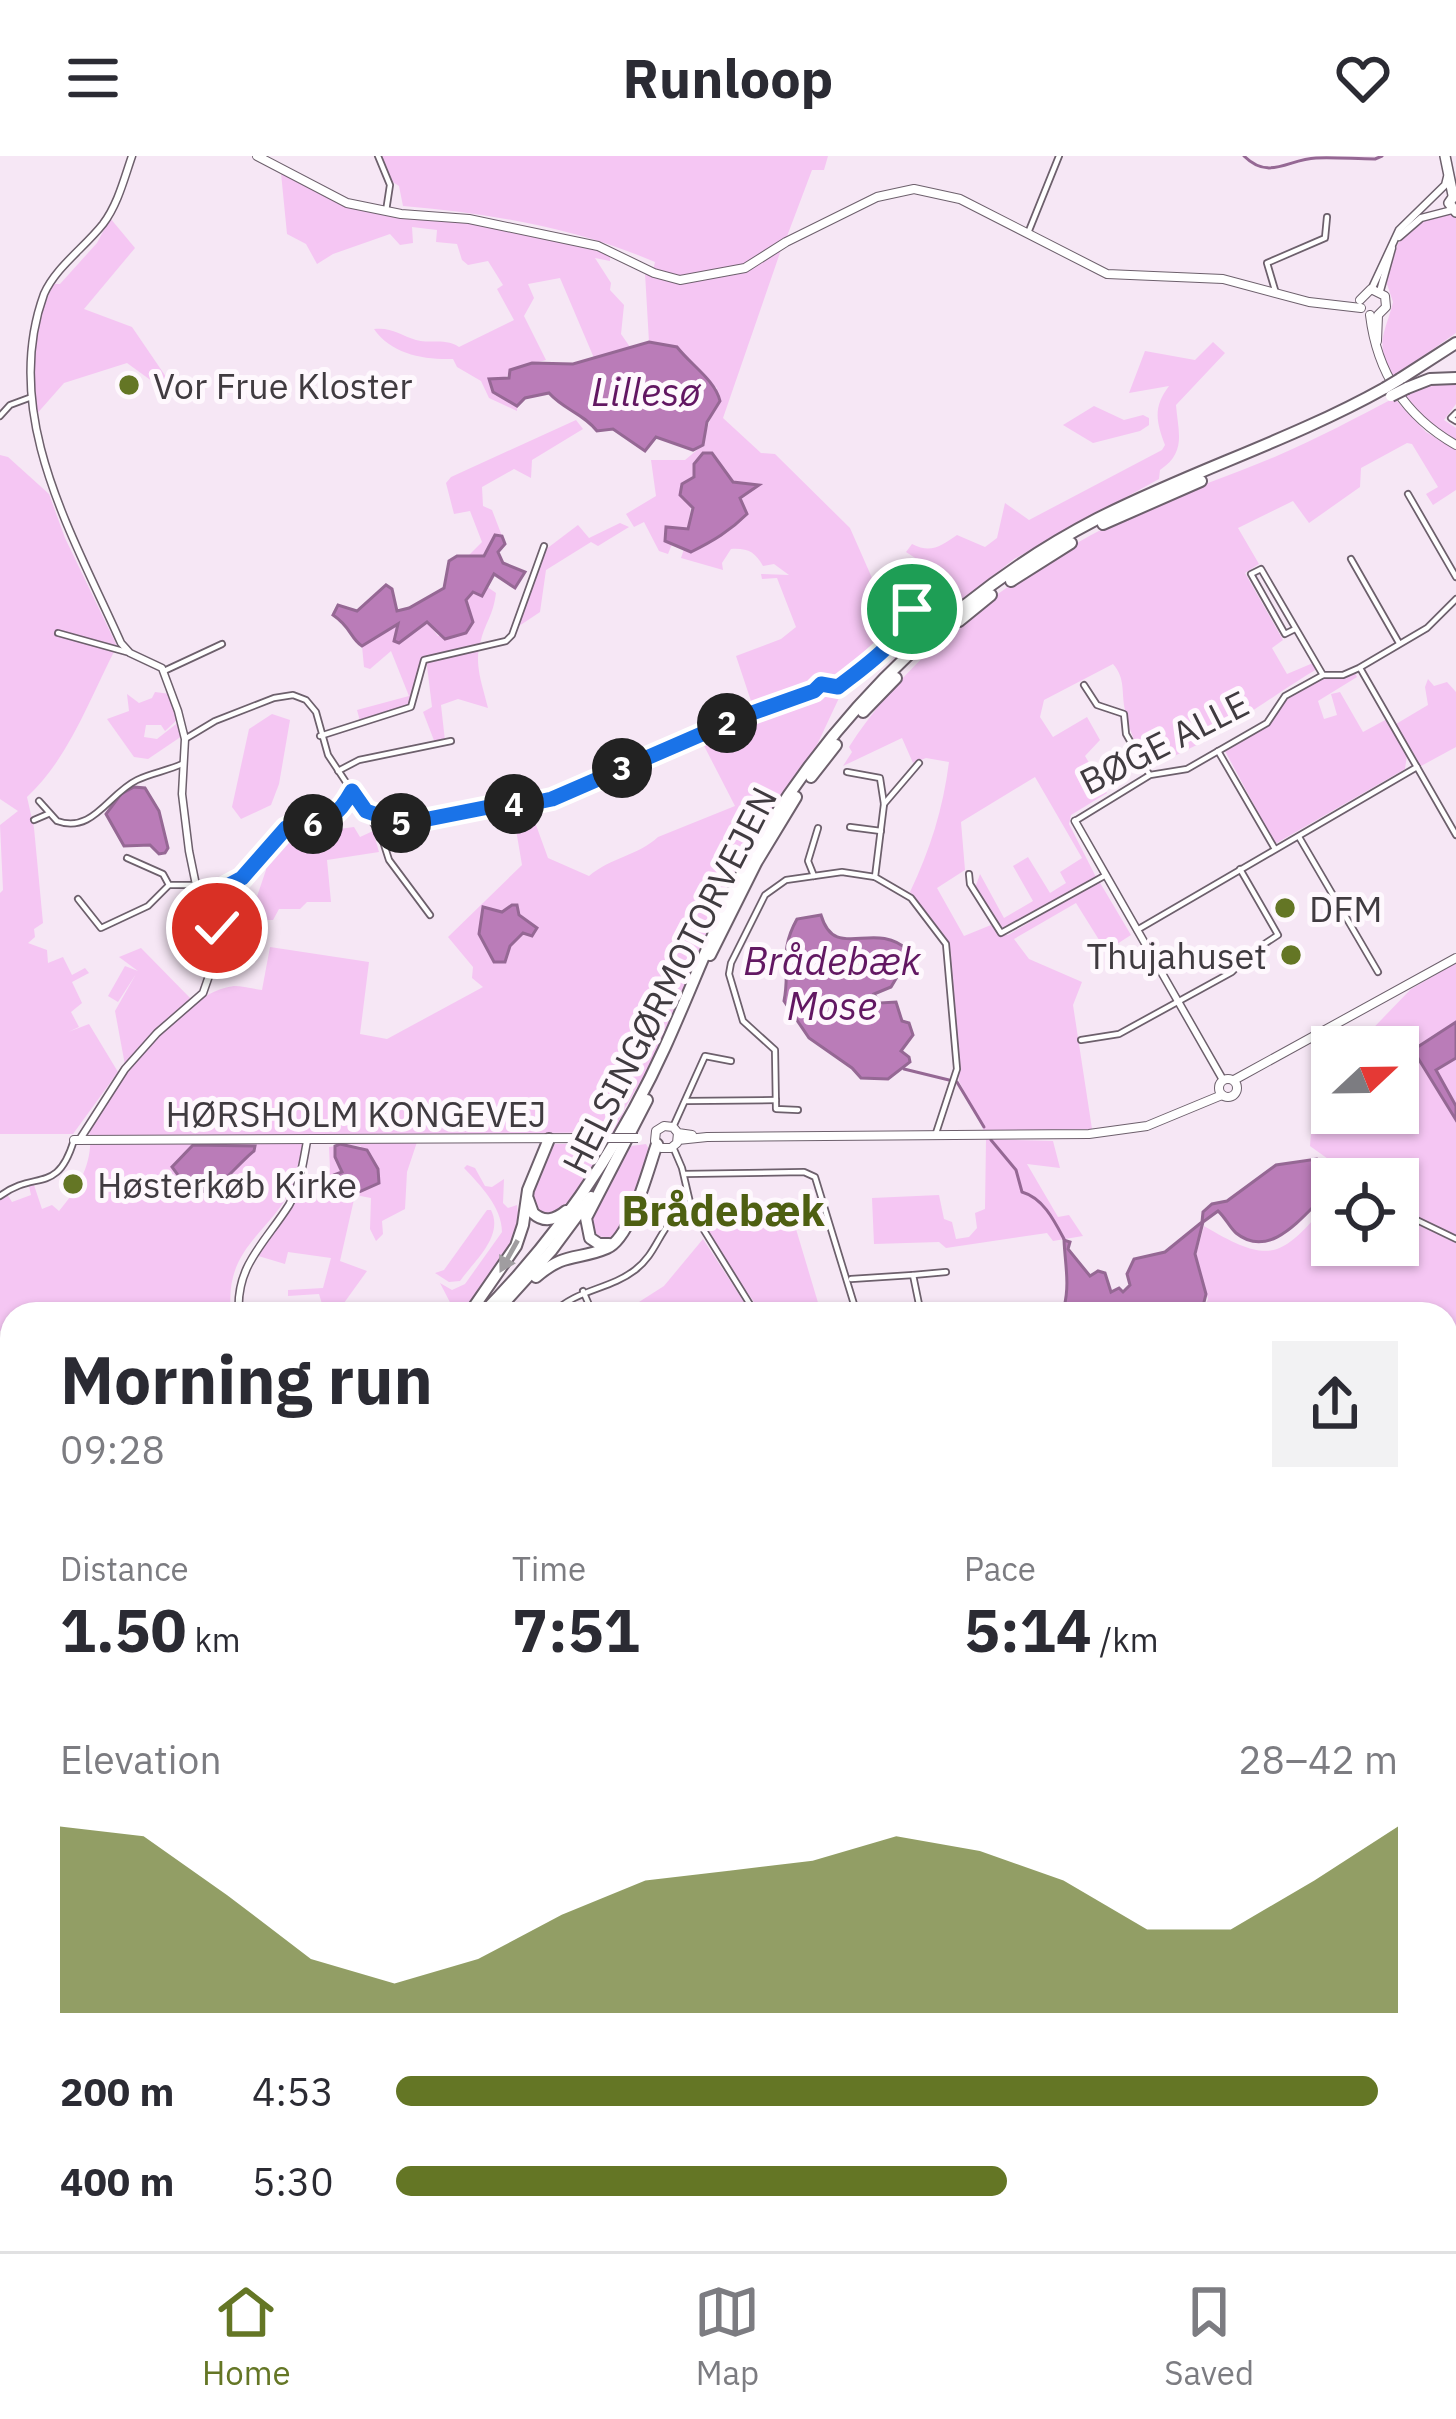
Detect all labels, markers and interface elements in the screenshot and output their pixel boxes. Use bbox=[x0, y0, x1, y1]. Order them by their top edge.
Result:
text: Runloop bbox=[623, 43, 833, 113]
icon: menu bbox=[60, 45, 126, 111]
icon: heart bbox=[1330, 45, 1396, 111]
place label: Vor Frue Kloster bbox=[153, 362, 413, 409]
water label: Lillesø bbox=[591, 366, 702, 417]
marker: Vor Frue Kloster bbox=[116, 372, 142, 398]
pin bbox=[861, 558, 963, 660]
icon: arrive bbox=[879, 576, 945, 642]
street label: BØGE ALLE bbox=[1072, 679, 1256, 805]
pin: 2 bbox=[697, 693, 757, 753]
text: 2 bbox=[717, 701, 737, 744]
pin: 3 bbox=[592, 738, 652, 798]
text: 3 bbox=[612, 746, 632, 789]
pin: 4 bbox=[484, 774, 544, 834]
street label: HELSINGØRMOTORVEJEN bbox=[551, 779, 787, 1181]
text: 4 bbox=[504, 782, 524, 825]
pin: 5 bbox=[371, 793, 431, 853]
pin: 6 bbox=[283, 794, 343, 854]
text: 5 bbox=[391, 801, 411, 844]
text: 6 bbox=[303, 802, 323, 845]
pin bbox=[166, 877, 268, 979]
place label: DFM bbox=[1309, 885, 1383, 932]
icon: check bbox=[184, 895, 250, 961]
marker: DFM bbox=[1272, 895, 1298, 921]
place label: Thujahuset bbox=[1086, 932, 1267, 979]
water label: Brådebæk Mose bbox=[743, 935, 922, 1031]
marker: Thujahuset bbox=[1278, 942, 1304, 968]
north arrow bbox=[1311, 1026, 1419, 1134]
map controls bbox=[1311, 1026, 1419, 1266]
street label: HØRSHOLM KONGEVEJ bbox=[166, 1090, 546, 1137]
button: locate bbox=[1311, 1158, 1419, 1266]
place label: Høsterkøb Kirke bbox=[97, 1161, 357, 1208]
marker: Høsterkøb Kirke bbox=[60, 1171, 86, 1197]
district label: Brådebæk bbox=[621, 1183, 826, 1238]
one-way arrow bbox=[499, 1239, 520, 1274]
text: Morning run bbox=[60, 1336, 433, 1422]
button: share bbox=[1272, 1341, 1398, 1467]
text: 09:28 bbox=[60, 1424, 165, 1475]
text: Distance bbox=[60, 1547, 189, 1590]
text: Time bbox=[512, 1547, 586, 1590]
text: Pace bbox=[964, 1547, 1036, 1590]
text: 1.50 bbox=[60, 1590, 187, 1669]
text: 7:51 bbox=[512, 1590, 640, 1669]
text: 5:14 bbox=[964, 1590, 1092, 1669]
text: km bbox=[187, 1618, 241, 1661]
text: /km bbox=[1092, 1618, 1158, 1661]
text: Elevation bbox=[60, 1734, 222, 1785]
text: 28–42 m bbox=[1238, 1734, 1398, 1785]
text: 200 m bbox=[60, 2066, 174, 2117]
text: 4:53 bbox=[252, 2066, 334, 2117]
text: 400 m bbox=[60, 2156, 174, 2207]
text: 5:30 bbox=[252, 2156, 334, 2207]
tab: Home bbox=[202, 2279, 291, 2394]
tab: Map bbox=[694, 2279, 760, 2394]
tab: Saved bbox=[1164, 2279, 1254, 2394]

